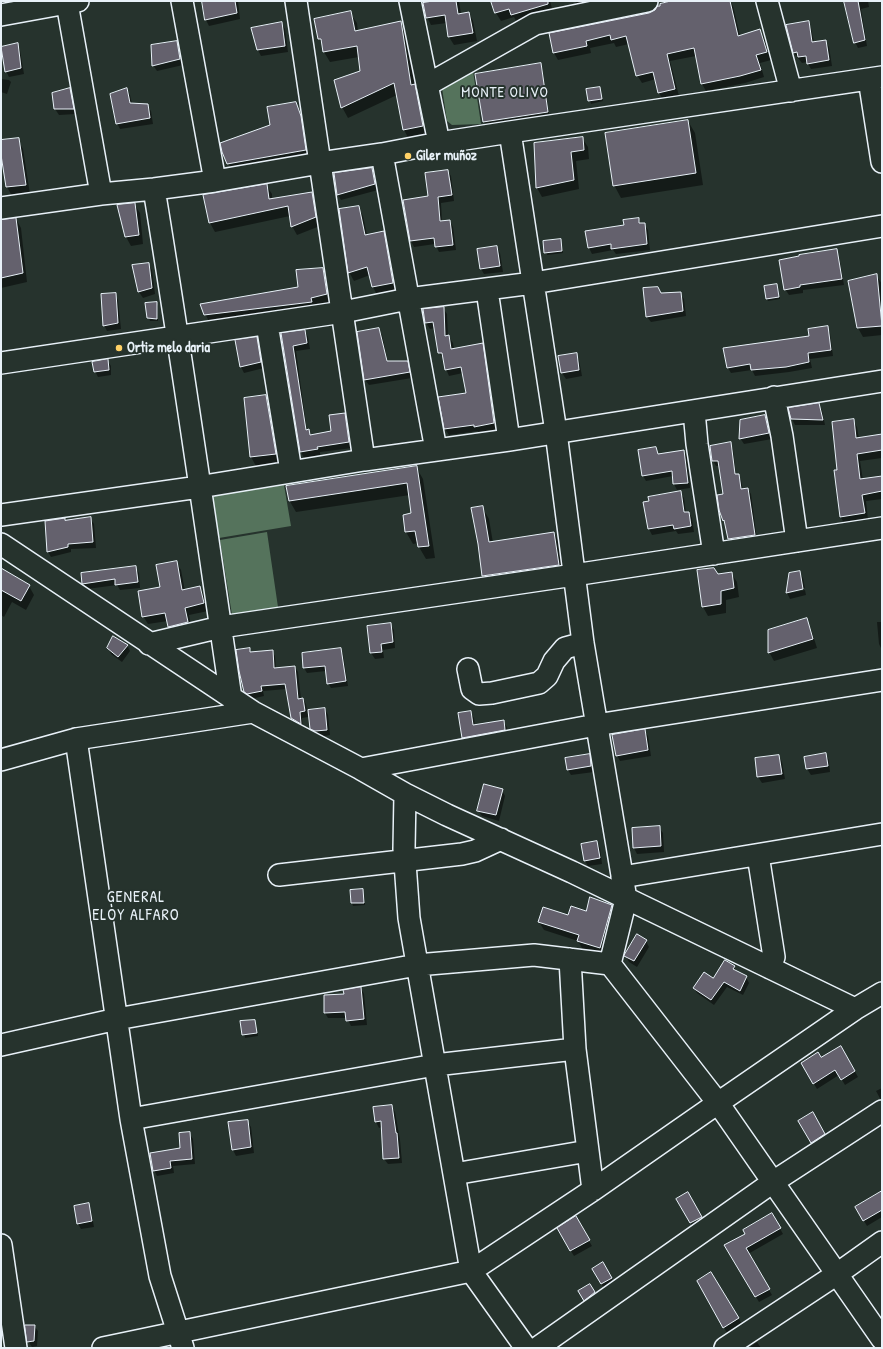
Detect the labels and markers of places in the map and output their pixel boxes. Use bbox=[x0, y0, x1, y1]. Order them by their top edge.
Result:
place label: Giler muñoz bbox=[416, 148, 477, 164]
marker: Giler muñoz bbox=[403, 151, 413, 161]
place label: Ortiz melo daria bbox=[127, 340, 210, 356]
marker: Ortiz melo daria bbox=[114, 343, 124, 353]

